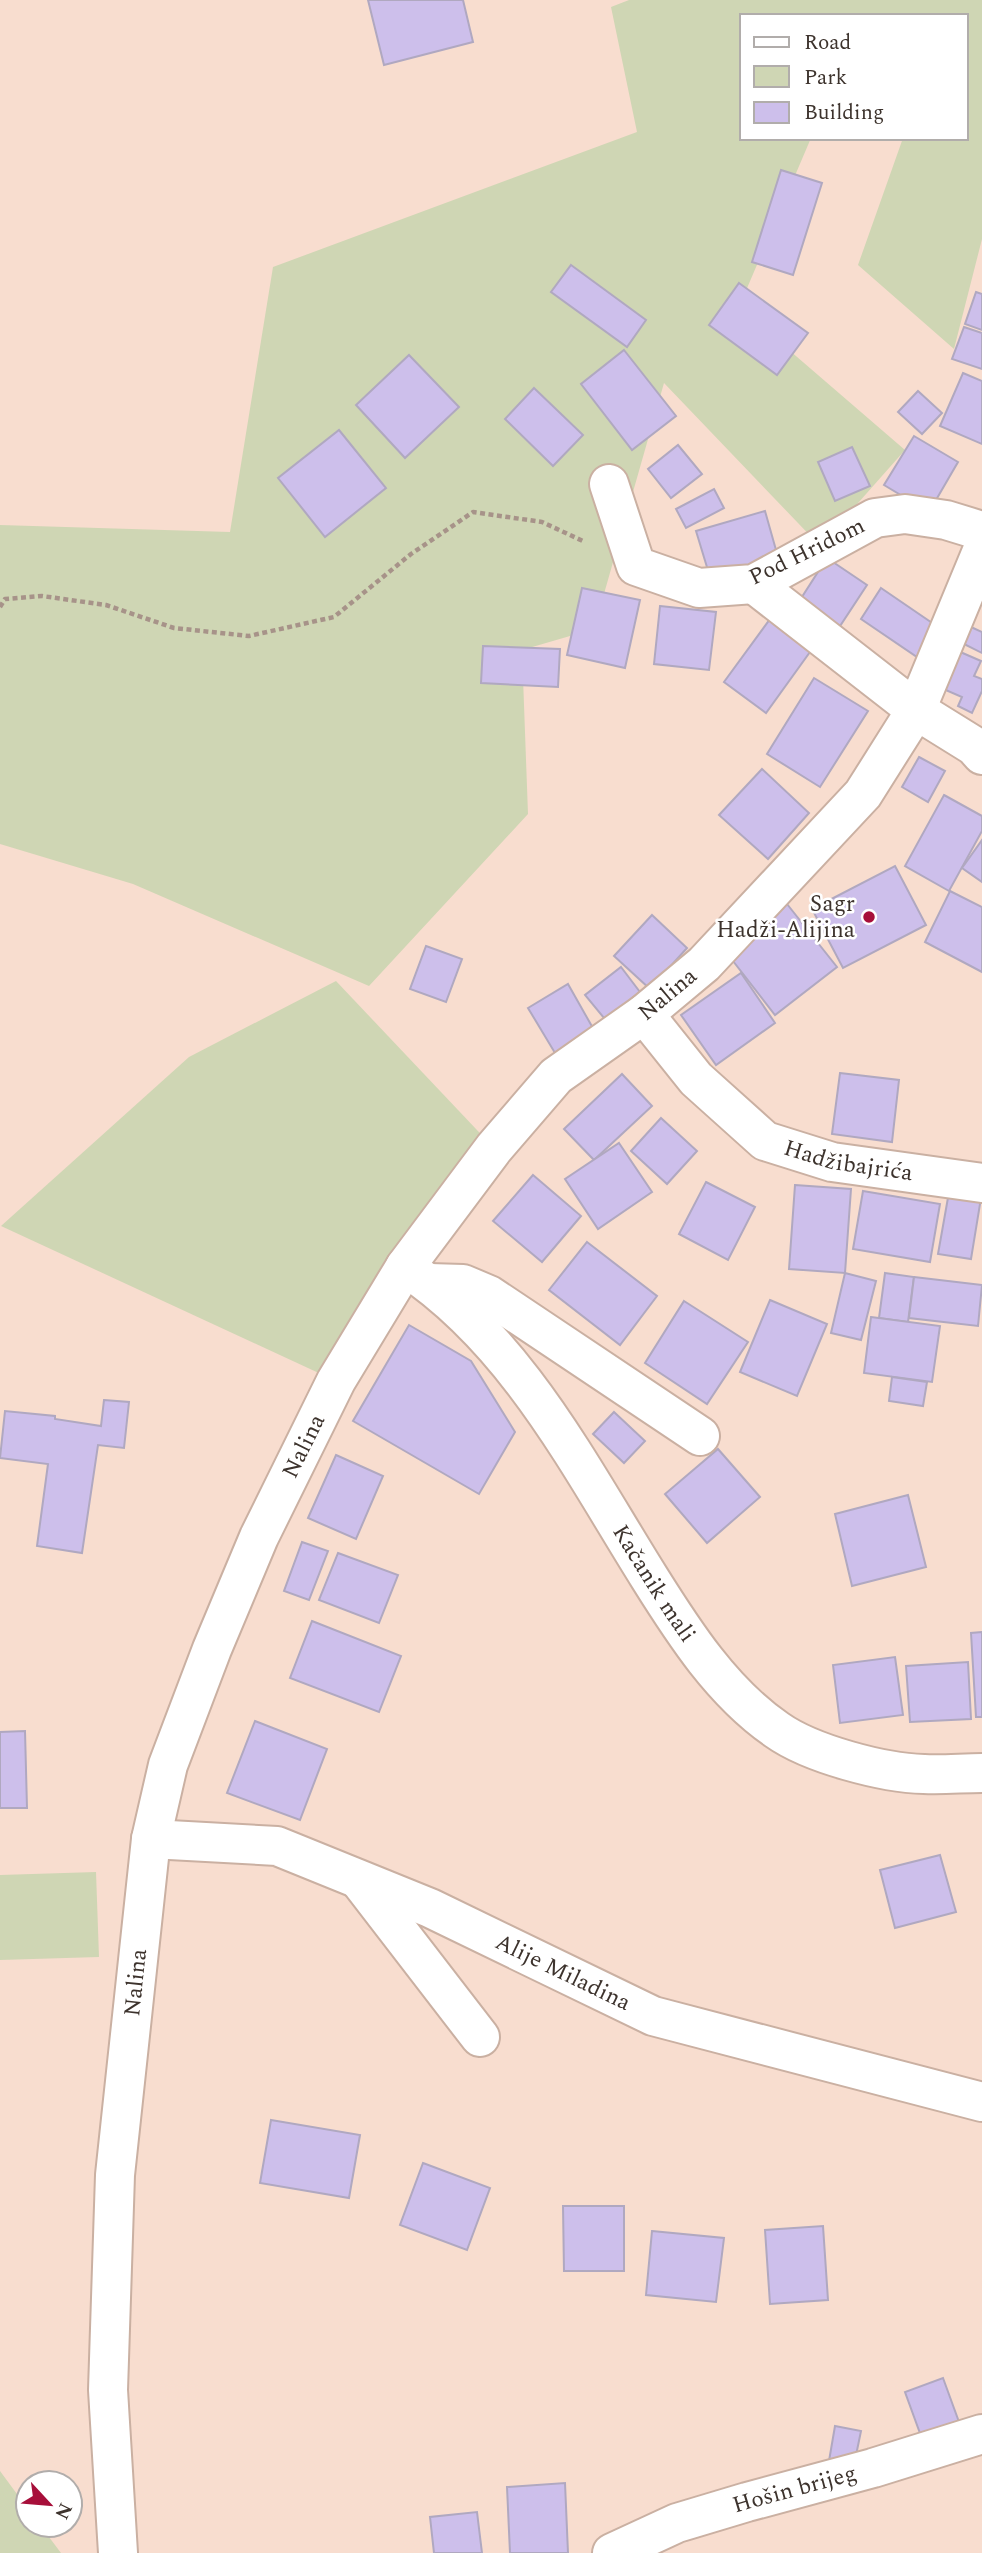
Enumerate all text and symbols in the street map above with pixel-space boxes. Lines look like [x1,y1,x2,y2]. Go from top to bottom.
legend [740,14,968,140]
text: Road [804,27,851,59]
text: Park [804,62,848,94]
text: Building [804,97,884,129]
street label: Pod Hridom [743,509,871,595]
place label: Sagr Hadži-Alijina [716,887,855,948]
marker: Sagr Hadži-Alijina [861,909,877,925]
street label: Nalina [630,959,705,1029]
street label: Hadžibajrića [779,1130,915,1191]
street label: Nalina [273,1408,334,1484]
street label: Kačanik mali [603,1518,704,1650]
street label: Alije Miladina [489,1925,637,2020]
street label: Nalina [115,1947,157,2018]
street label: Hošin brijeg [728,2456,861,2523]
north arrow [14,2469,84,2539]
text: N [46,2497,79,2524]

